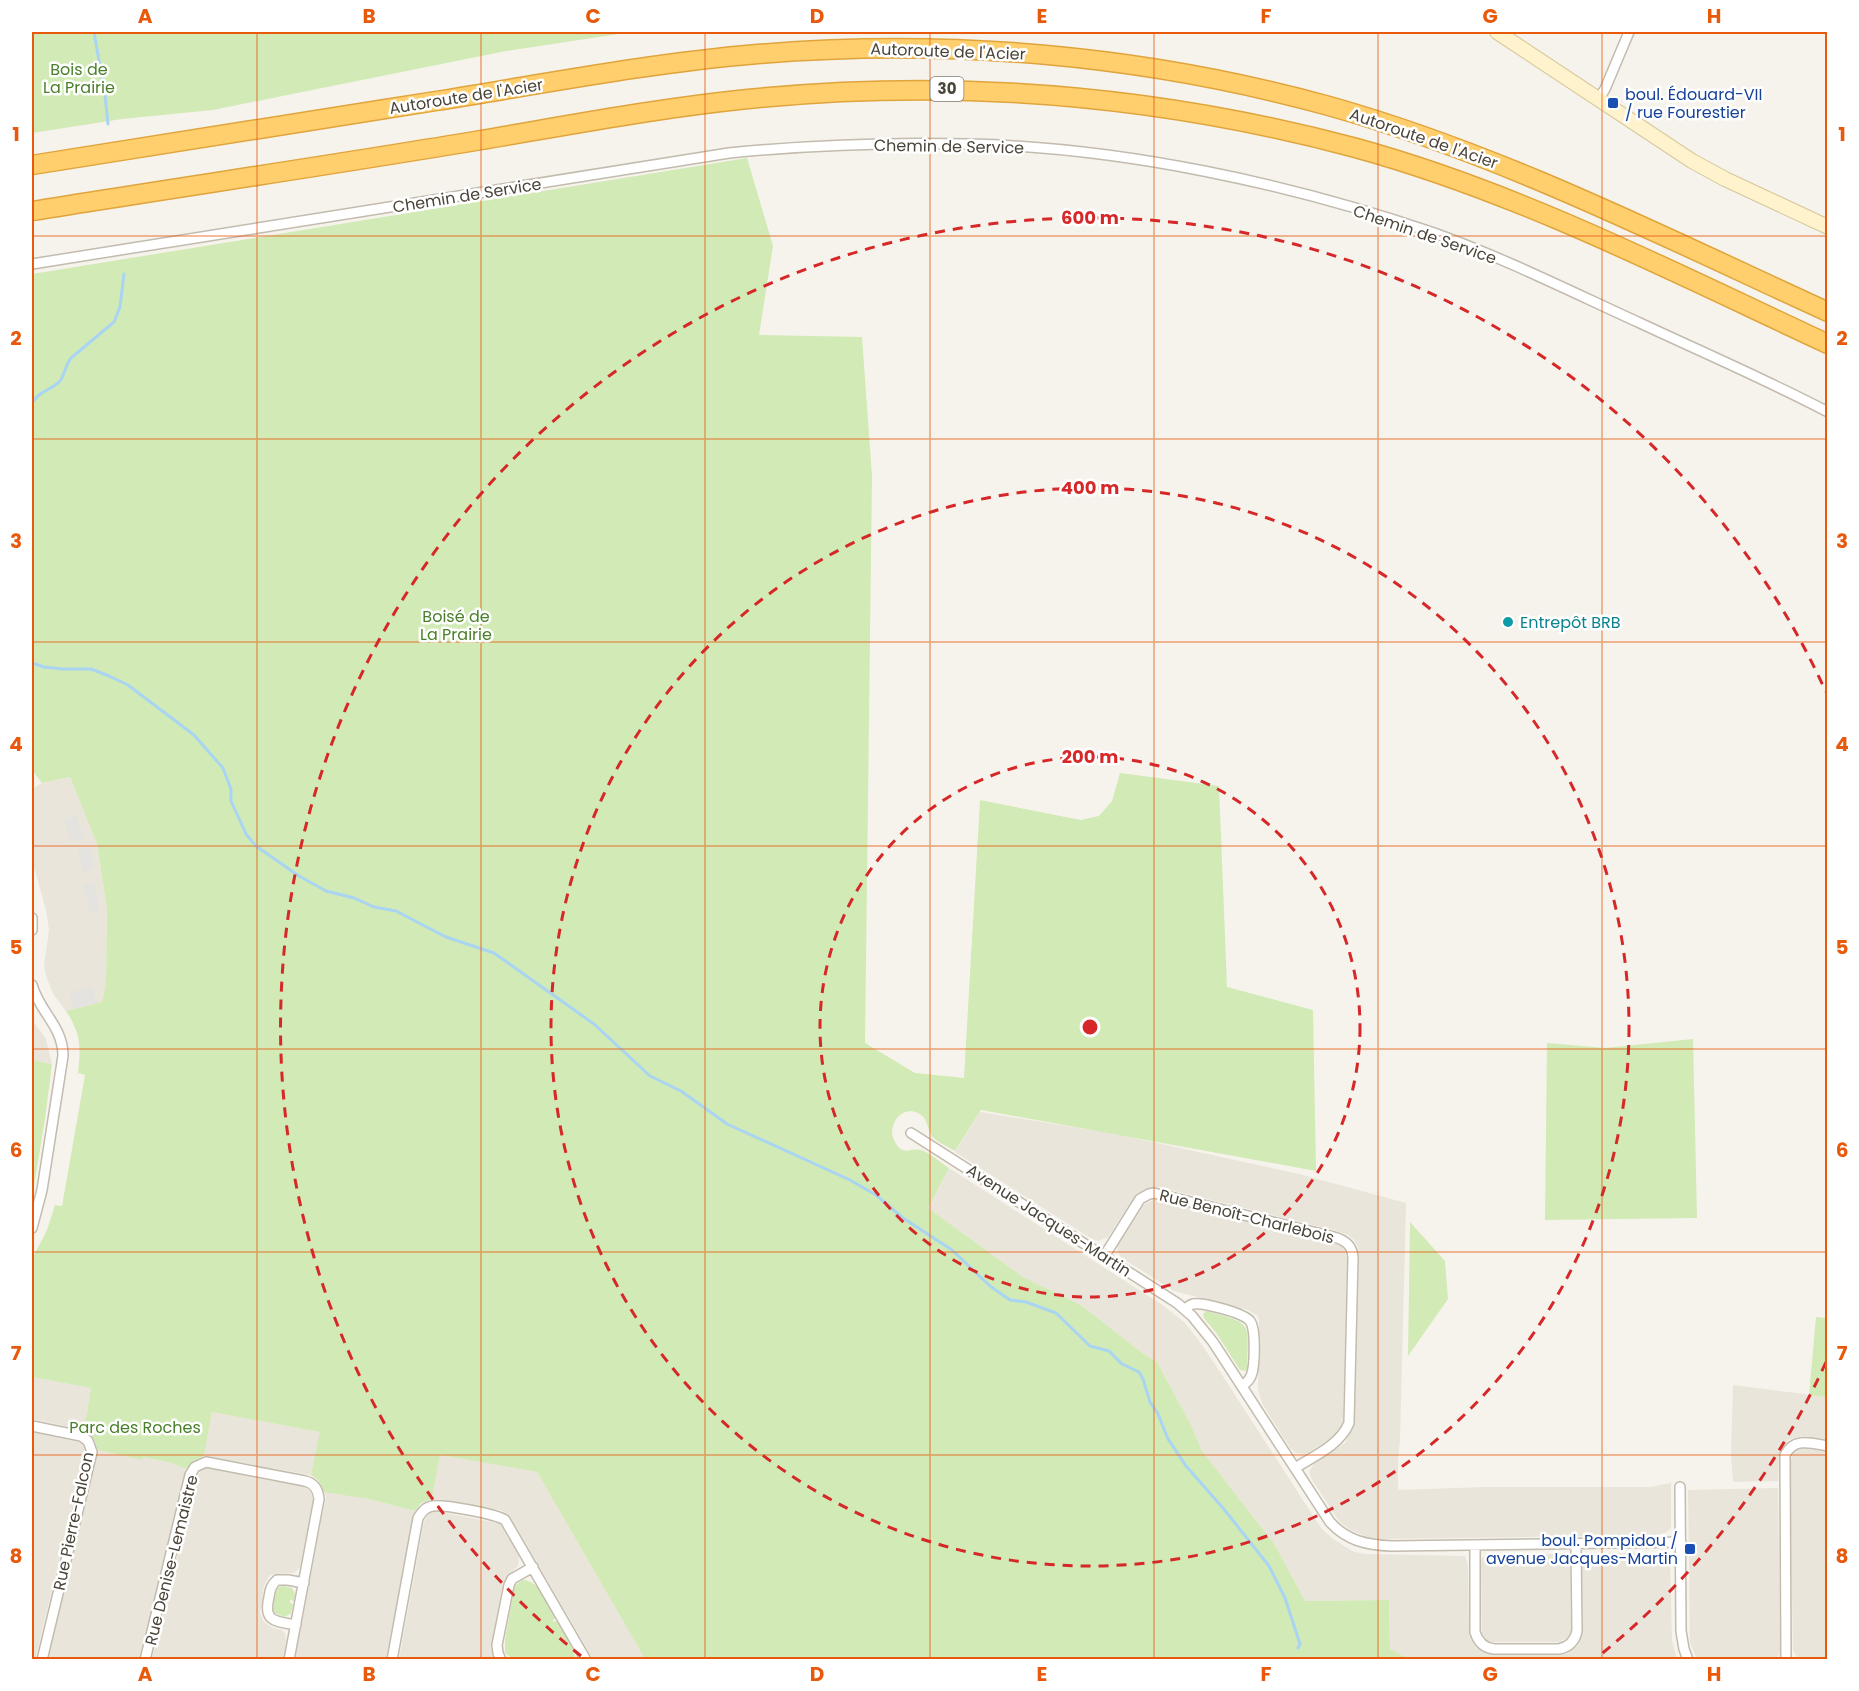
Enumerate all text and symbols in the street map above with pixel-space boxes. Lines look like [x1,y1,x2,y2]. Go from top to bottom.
text: A [138,2,153,30]
text: B [362,2,376,30]
text: C [585,2,601,30]
text: D [810,2,824,30]
text: E [1037,2,1047,30]
text: F [1261,2,1272,30]
text: G [1482,2,1498,30]
text: H [1707,2,1721,30]
street label: Autoroute de l'Acier [870,37,1026,66]
park label: Bois de La Prairie [43,58,115,99]
street label: Autoroute de l'Acier [388,73,545,120]
road number: 30 [930,77,964,101]
place label: boul. Édouard-VII / rue Fourestier [1625,83,1762,124]
marker: boul. Édouard-VII / rue Fourestier [1606,96,1620,110]
street label: Autoroute de l'Acier [1347,102,1501,175]
text: 1 [12,120,20,148]
text: 1 [1838,120,1846,148]
street label: Chemin de Service [874,134,1024,159]
street label: Chemin de Service [391,172,543,219]
street label: Chemin de Service [1350,199,1500,270]
text: 600 m [1061,205,1119,230]
text: 2 [10,324,22,352]
text: 2 [1836,324,1848,352]
text: 400 m [1061,475,1119,500]
text: 3 [10,527,22,555]
text: 3 [1836,527,1848,555]
park label: Boisé de La Prairie [420,605,492,646]
place label: Entrepôt BRB [1520,611,1621,634]
marker: Entrepôt BRB [1501,615,1515,629]
text: 4 [9,730,23,758]
text: 4 [1835,730,1849,758]
text: 200 m [1062,744,1118,769]
text: 5 [10,933,23,961]
text: 5 [1836,933,1849,961]
centre of rings [1080,1017,1100,1037]
text: 6 [10,1136,22,1164]
text: 6 [1836,1136,1848,1164]
street label: Avenue Jacques-Martin [962,1158,1136,1282]
street label: Rue Benoît-Charlebois [1157,1184,1337,1249]
text: 7 [11,1339,22,1367]
text: 7 [1837,1339,1848,1367]
park label: Parc des Roches [69,1416,201,1439]
street label: Rue Pierre-Falcon [48,1450,99,1592]
street label: Rue Denise-Lemaistre [139,1472,204,1648]
place label: boul. Pompidou / avenue Jacques-Martin [1486,1529,1678,1570]
text: 8 [10,1542,22,1570]
marker: boul. Pompidou / avenue Jacques-Martin [1683,1542,1697,1556]
text: 8 [1836,1542,1848,1570]
text: A [138,1660,153,1688]
text: B [362,1660,376,1688]
text: C [585,1660,601,1688]
text: D [810,1660,824,1688]
text: E [1037,1660,1047,1688]
text: F [1261,1660,1272,1688]
text: G [1482,1660,1498,1688]
text: H [1707,1660,1721,1688]

